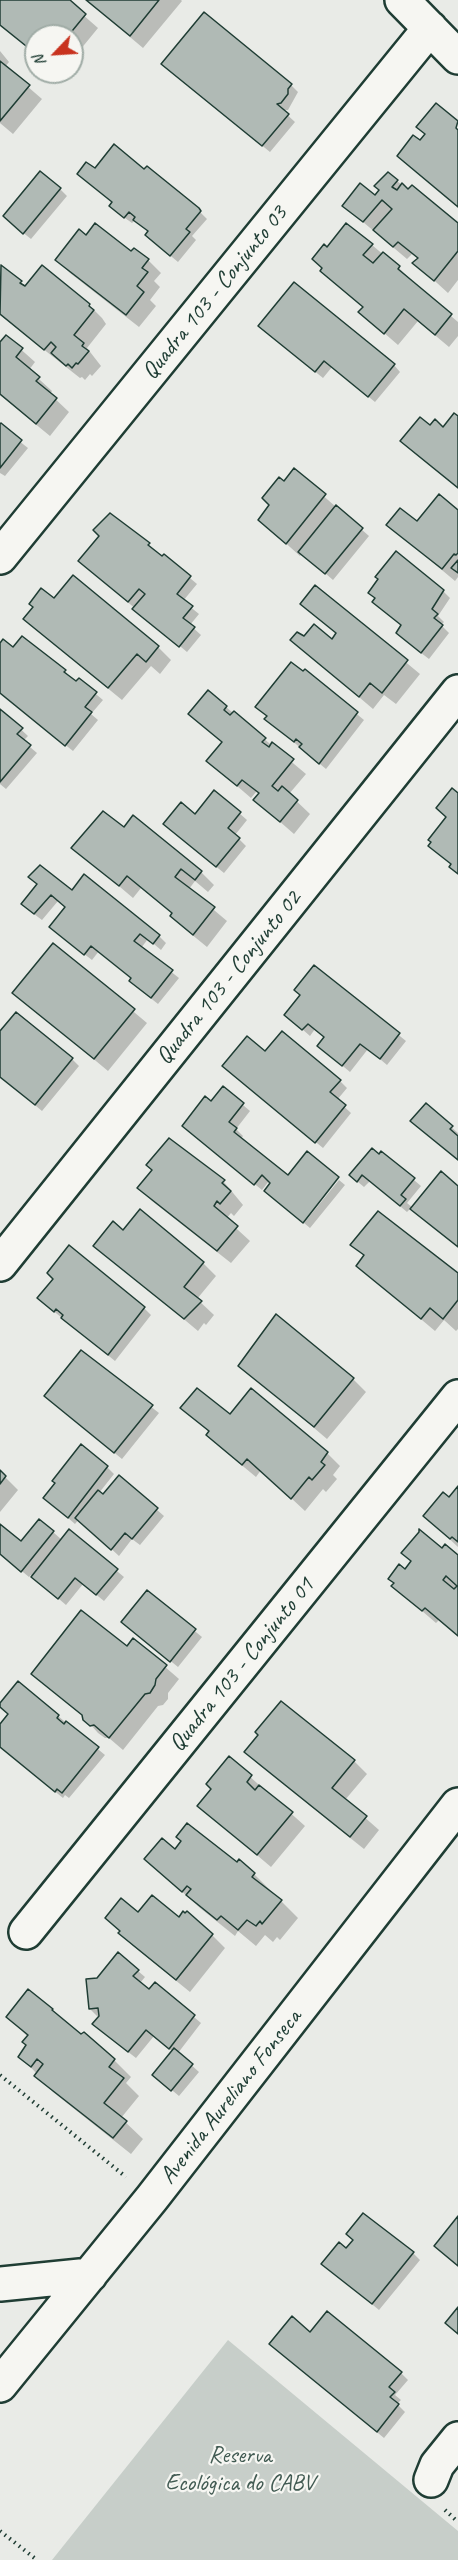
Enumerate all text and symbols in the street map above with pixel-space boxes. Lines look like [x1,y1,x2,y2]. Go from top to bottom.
north arrow [24,24,84,84]
text: N [28,52,51,69]
street label: Quadra 103 - Conjunto 03 [136,200,294,386]
street label: Quadra 103 - Conjunto 02 [150,885,308,1071]
street label: Quadra 103 - Conjunto 01 [163,1572,321,1758]
street label: Avenida Aureliano Fonseca [154,2004,308,2190]
park label: Reserva Ecológica do CABV [165,2442,315,2498]

